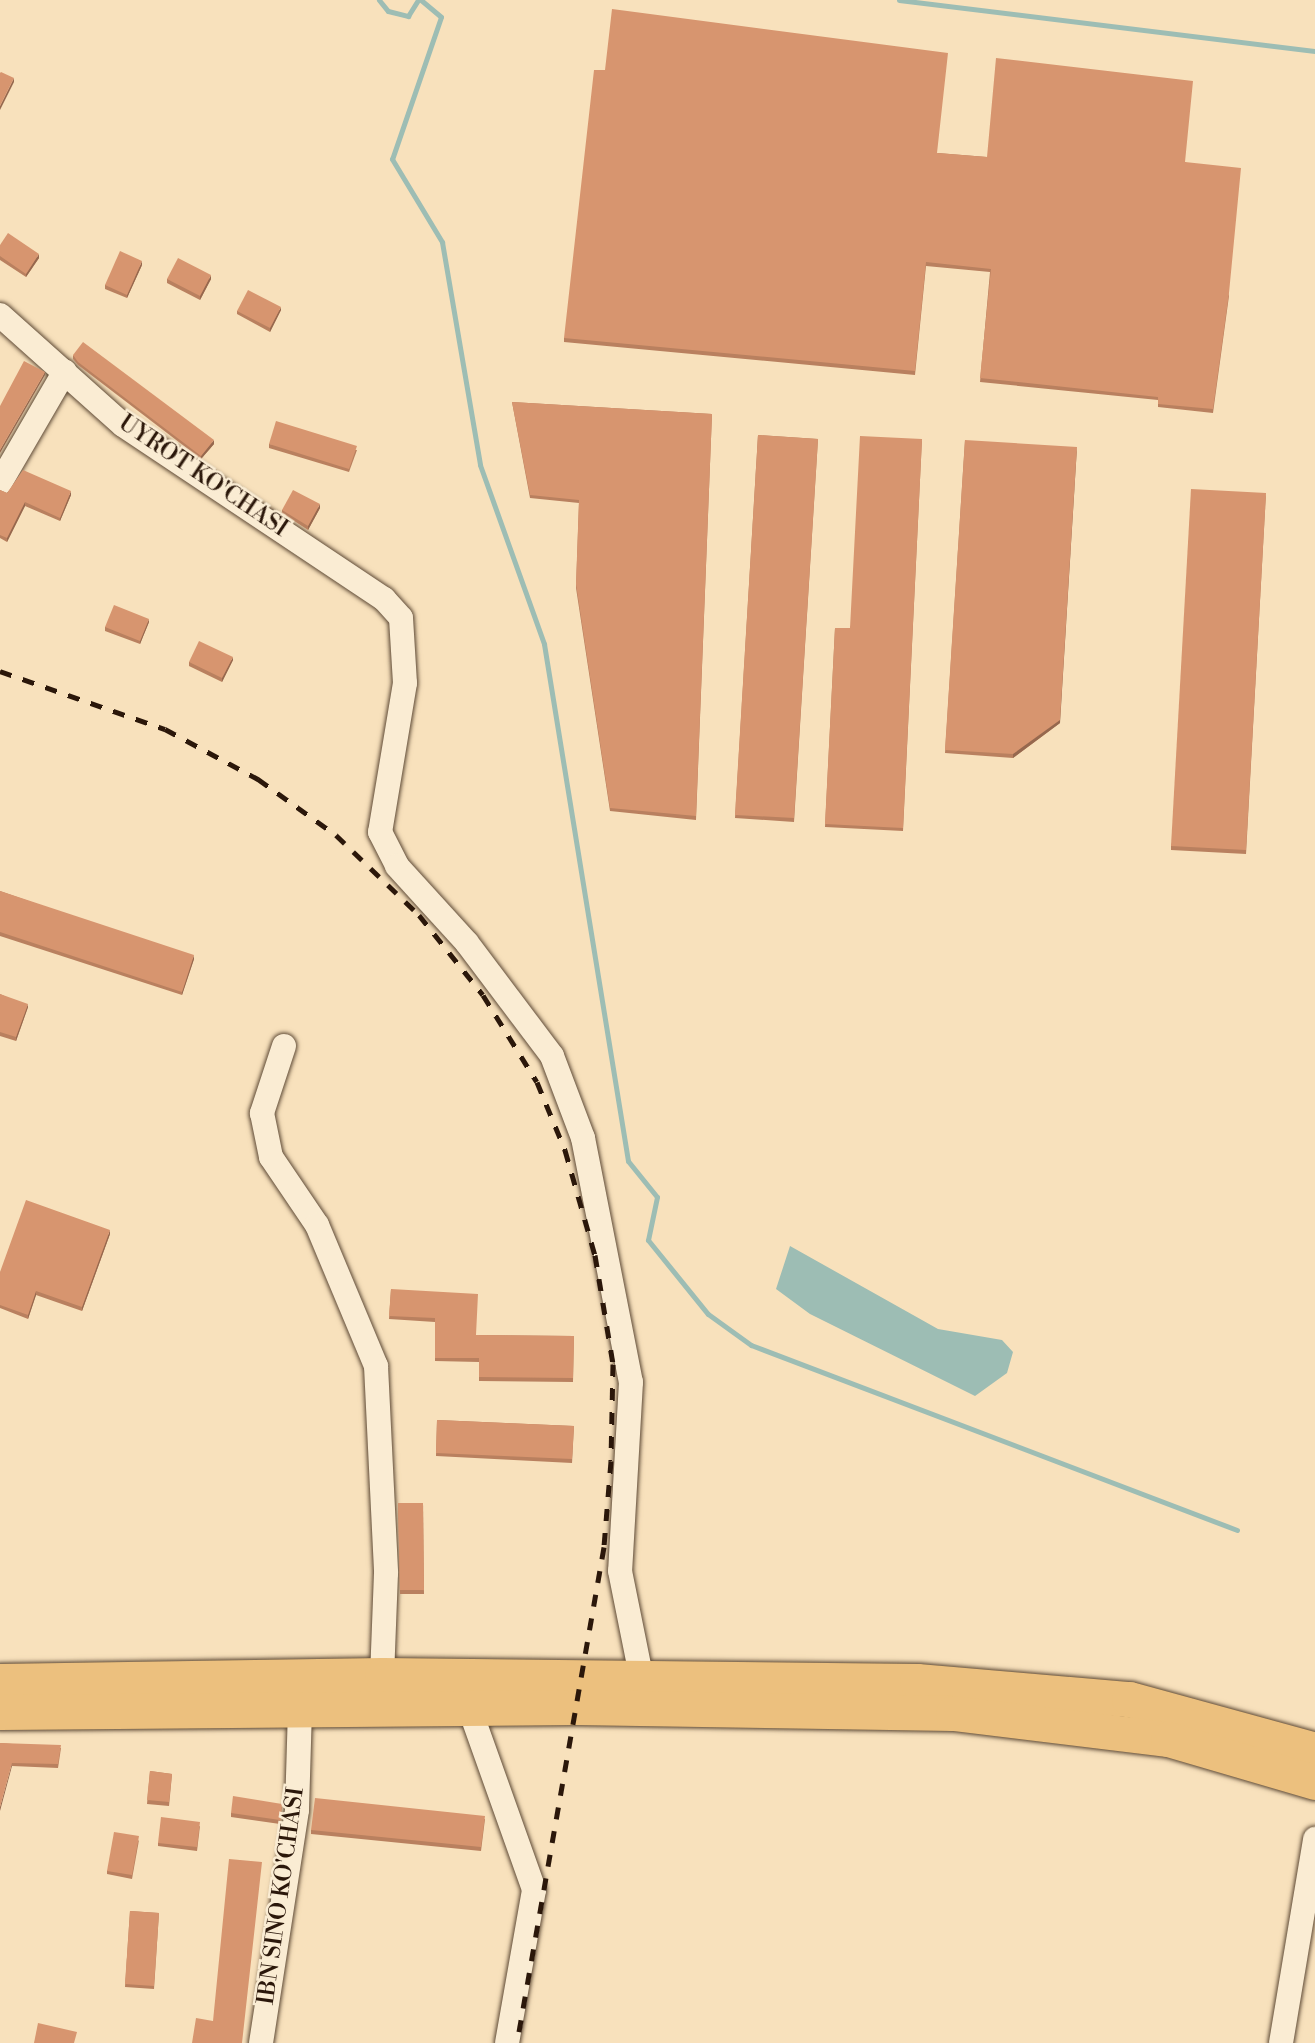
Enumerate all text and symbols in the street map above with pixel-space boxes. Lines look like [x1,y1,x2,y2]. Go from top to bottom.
street label: UYROT KO'CHASI [113,409,293,543]
street label: IBN SINO KO'CHASI [252,1785,310,2007]

